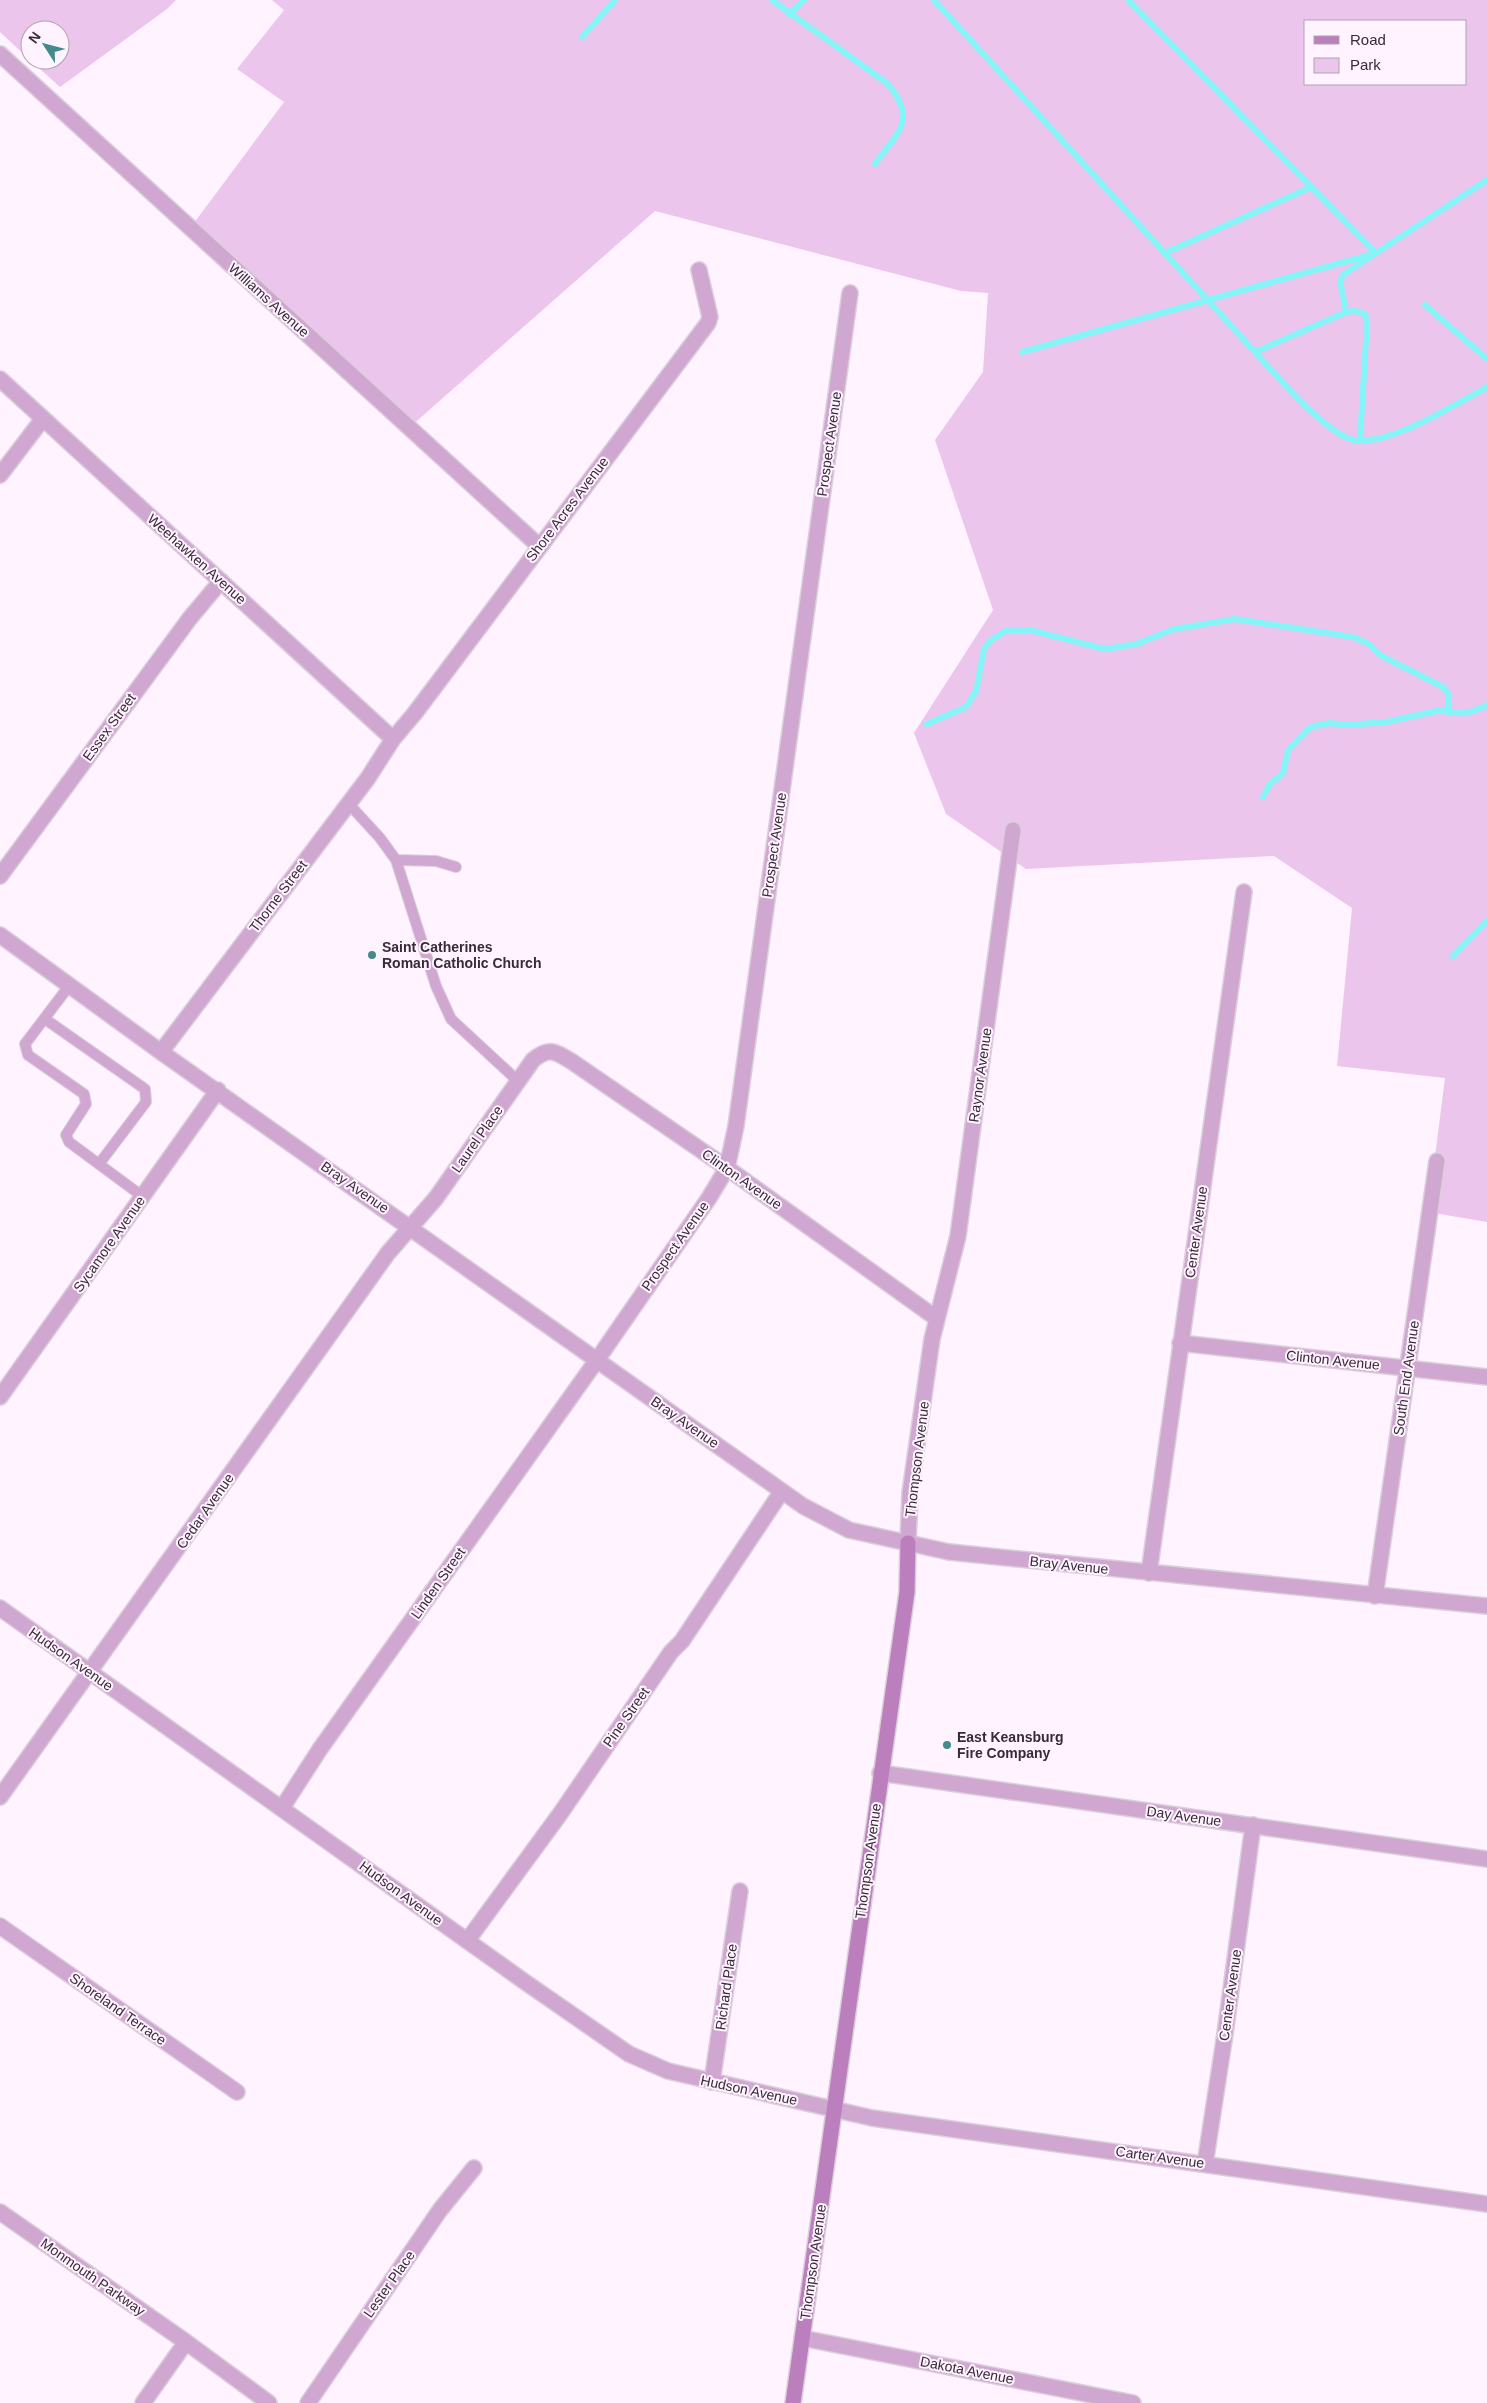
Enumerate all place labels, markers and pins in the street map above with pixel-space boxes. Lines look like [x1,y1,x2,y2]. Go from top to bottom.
place label: Saint Catherines Roman Catholic Church [382,939,541,971]
marker: Saint Catherines Roman Catholic Church [366,949,378,961]
place label: East Keansburg Fire Company [957,1729,1064,1761]
marker: East Keansburg Fire Company [941,1739,953,1751]

